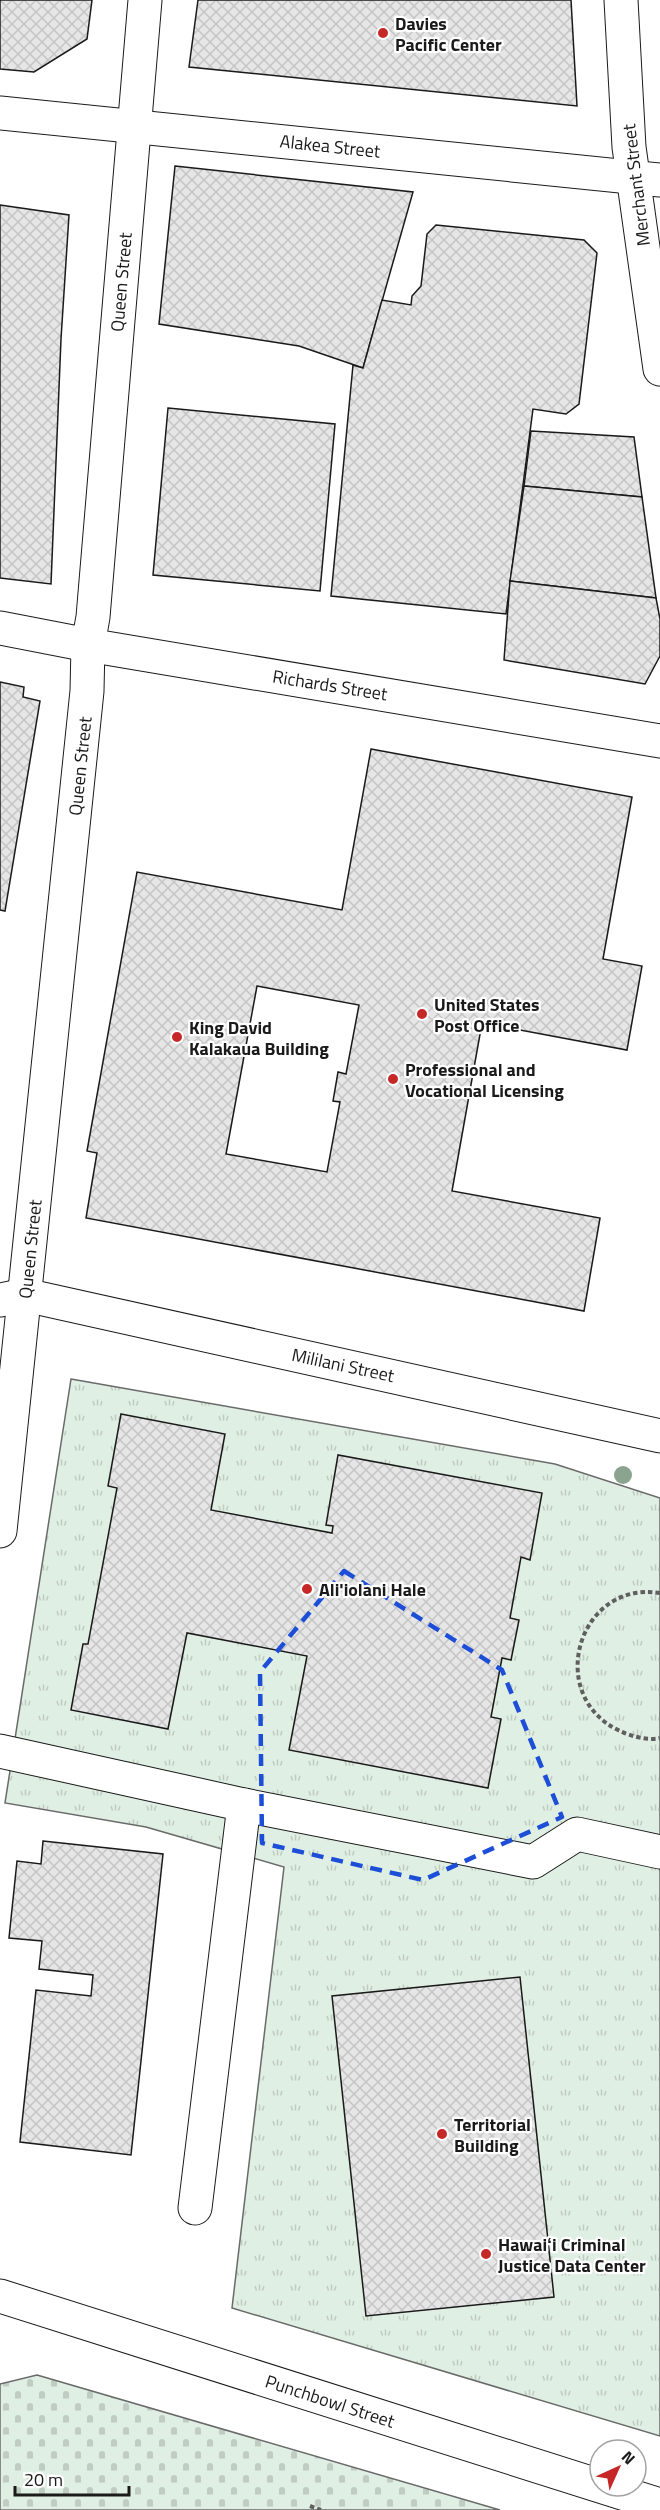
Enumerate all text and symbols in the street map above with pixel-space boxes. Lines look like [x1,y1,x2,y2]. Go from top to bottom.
place label: Davies Pacific Center [395,10,502,58]
marker: Davies Pacific Center [376,26,390,40]
street label: Merchant Street [615,122,657,248]
street label: Alakea Street [278,127,382,165]
street label: Queen Street [103,231,139,333]
street label: Richards Street [271,663,390,707]
street label: Queen Street [61,714,99,817]
place label: United States Post Office [434,991,540,1039]
marker: United States Post Office [415,1007,429,1021]
place label: King David Kalakaua Building [189,1014,329,1062]
marker: King David Kalakaua Building [170,1030,184,1044]
place label: Professional and Vocational Licensing [405,1056,564,1104]
marker: Professional and Vocational Licensing [386,1072,400,1086]
street label: Queen Street [11,1197,49,1300]
street label: Mililani Street [289,1341,397,1389]
place label: Ali'iolani Hale [319,1576,426,1603]
marker: Ali'iolani Hale [300,1582,314,1596]
place label: Territorial Building [454,2111,531,2159]
marker: Territorial Building [435,2127,449,2141]
place label: Hawaiʻi Criminal Justice Data Center [498,2231,646,2279]
marker: Hawaiʻi Criminal Justice Data Center [479,2247,493,2261]
street label: Punchbowl Street [262,2367,399,2435]
north arrow [588,2438,648,2498]
text: N [616,2445,641,2470]
scale bar [15,2459,129,2497]
text: 20 m [24,2466,63,2493]

